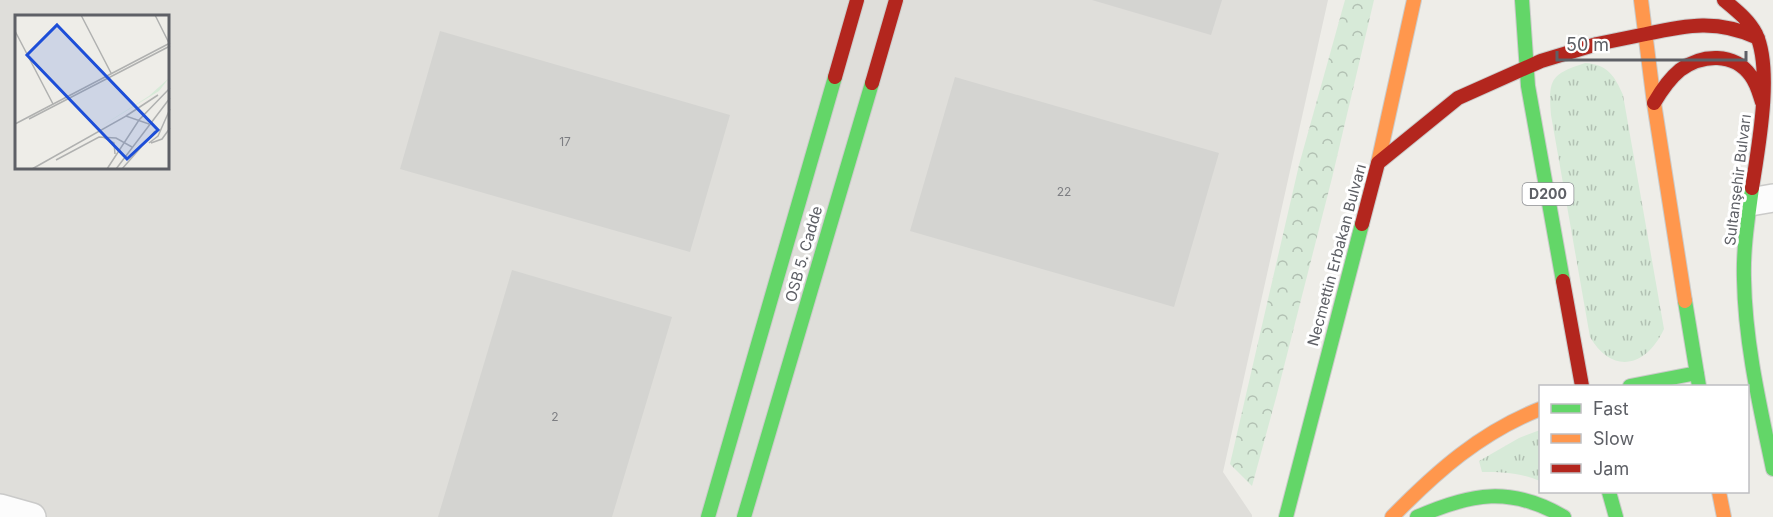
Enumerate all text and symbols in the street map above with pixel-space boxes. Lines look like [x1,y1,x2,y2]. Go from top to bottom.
inset map [15,15,170,170]
scale bar [1557,24,1746,62]
text: 50 m [1566,34,1609,55]
street label: Sultanşehir Bulvarı [1720,113,1755,247]
house number: 17 [559,134,571,149]
street label: Necmettin Erbakan Bulvarı [1303,162,1370,348]
road number: D200 [1522,183,1574,205]
house number: 22 [1057,184,1071,199]
street label: OSB 5. Cadde [781,204,826,304]
legend [1539,385,1749,493]
text: Fast [1593,398,1629,419]
house number: 2 [551,409,559,424]
text: Slow [1593,428,1634,449]
text: Jam [1593,458,1629,479]

